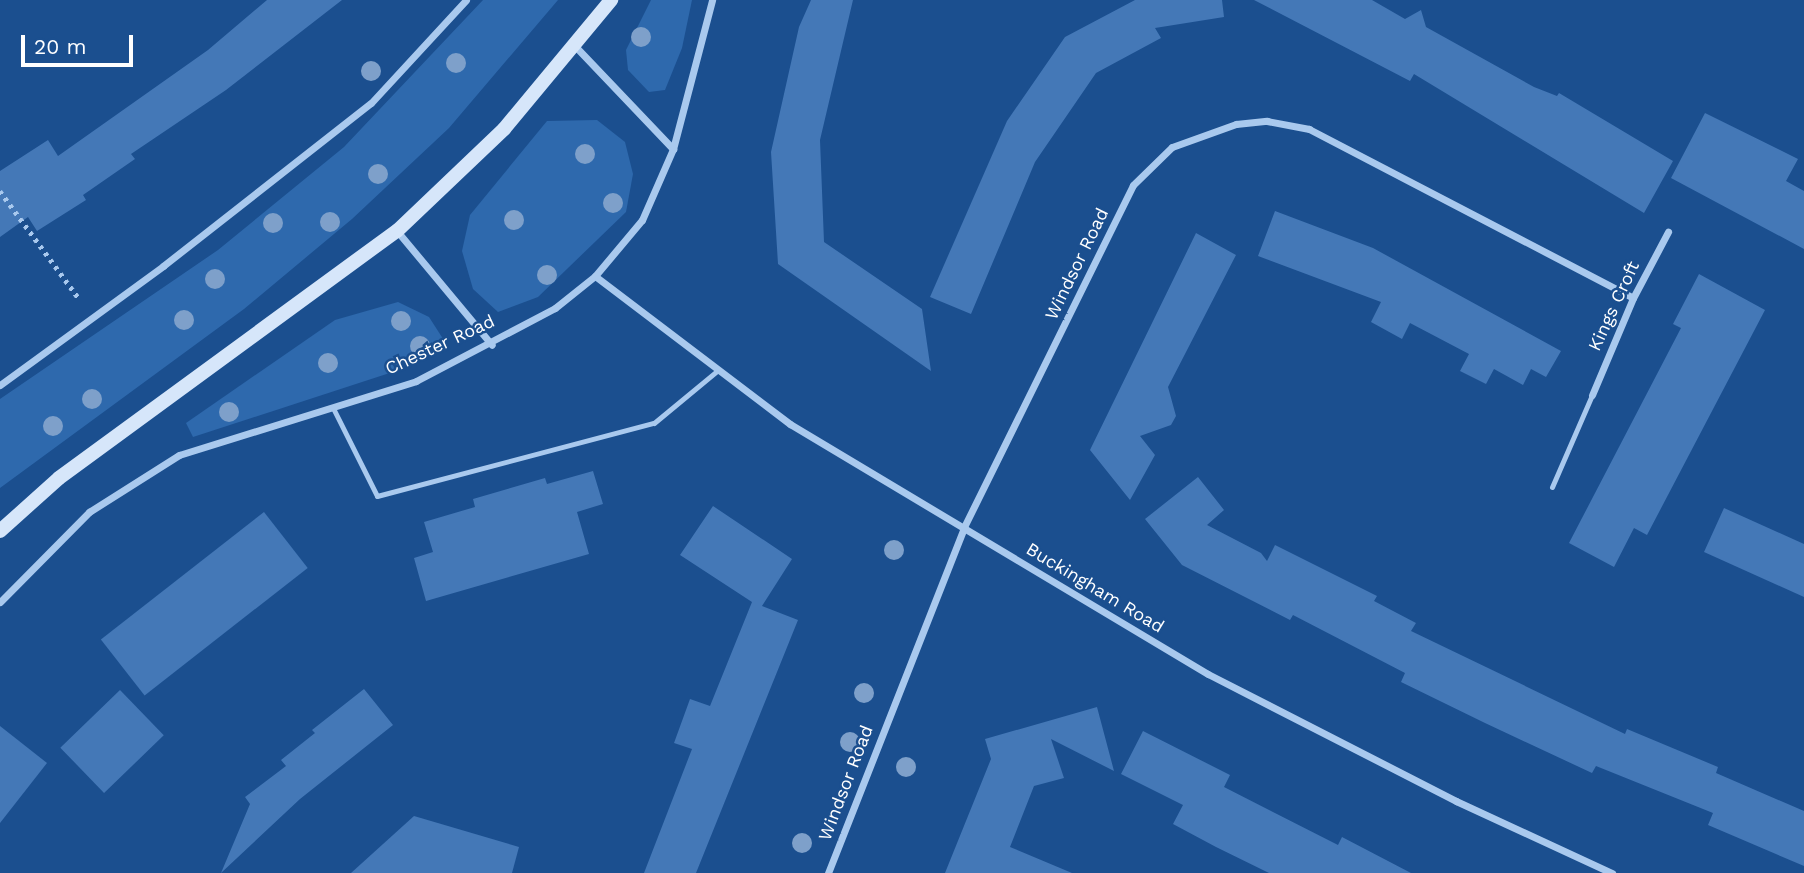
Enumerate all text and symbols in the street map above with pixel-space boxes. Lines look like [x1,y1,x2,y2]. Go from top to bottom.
scale bar [24,21,136,65]
text: 20 m [34,34,86,59]
street label: Windsor Road [1041,204,1113,324]
street label: Kings Croft [1584,258,1644,354]
street label: Chester Road [382,310,498,380]
street label: Buckingham Road [1022,538,1168,638]
street label: Windsor Road [814,722,878,844]

